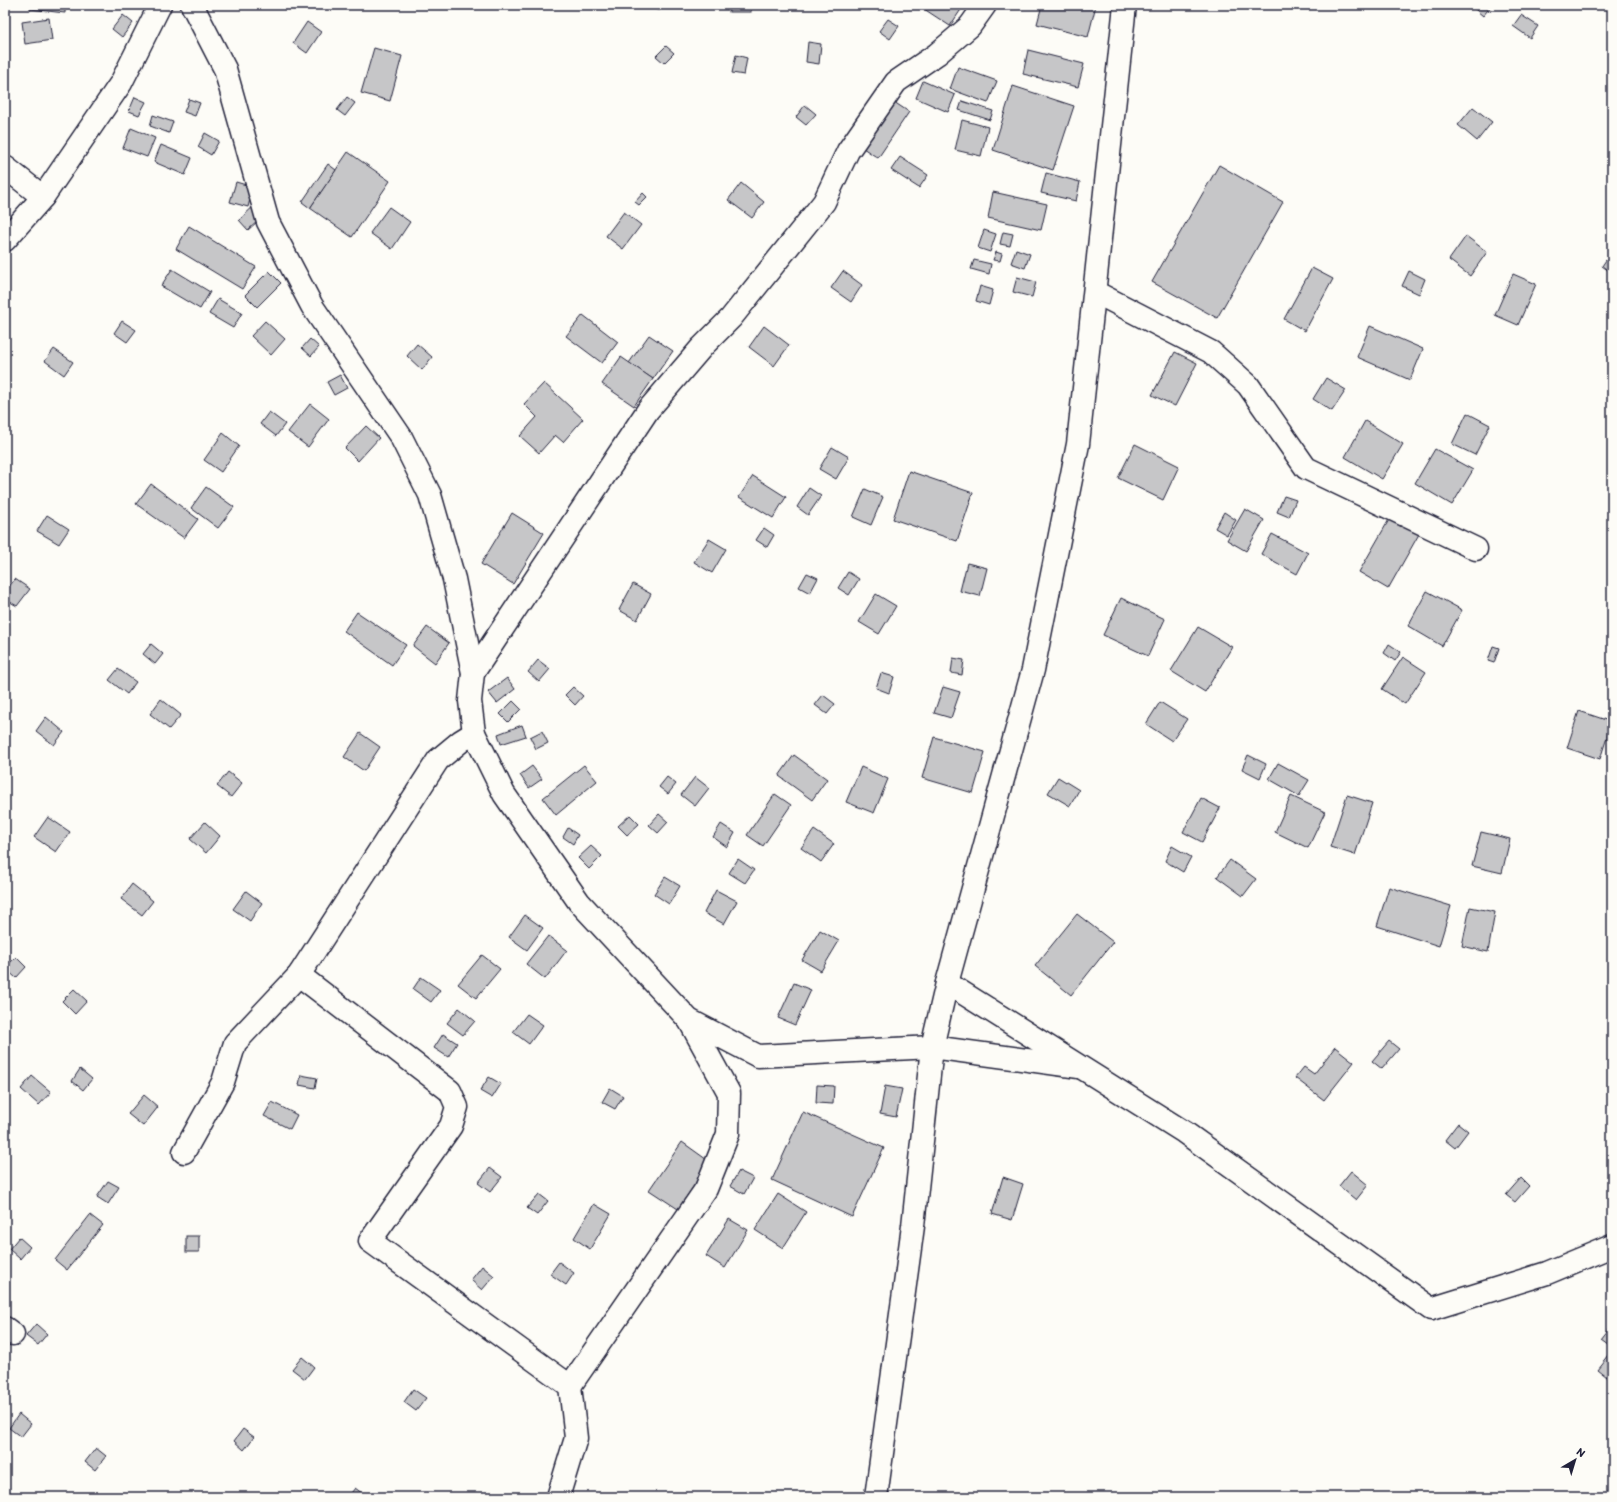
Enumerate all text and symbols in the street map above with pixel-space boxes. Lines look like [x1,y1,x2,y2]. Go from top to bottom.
north arrow [1555,1440,1595,1480]
text: N [1574,1445,1588,1460]

